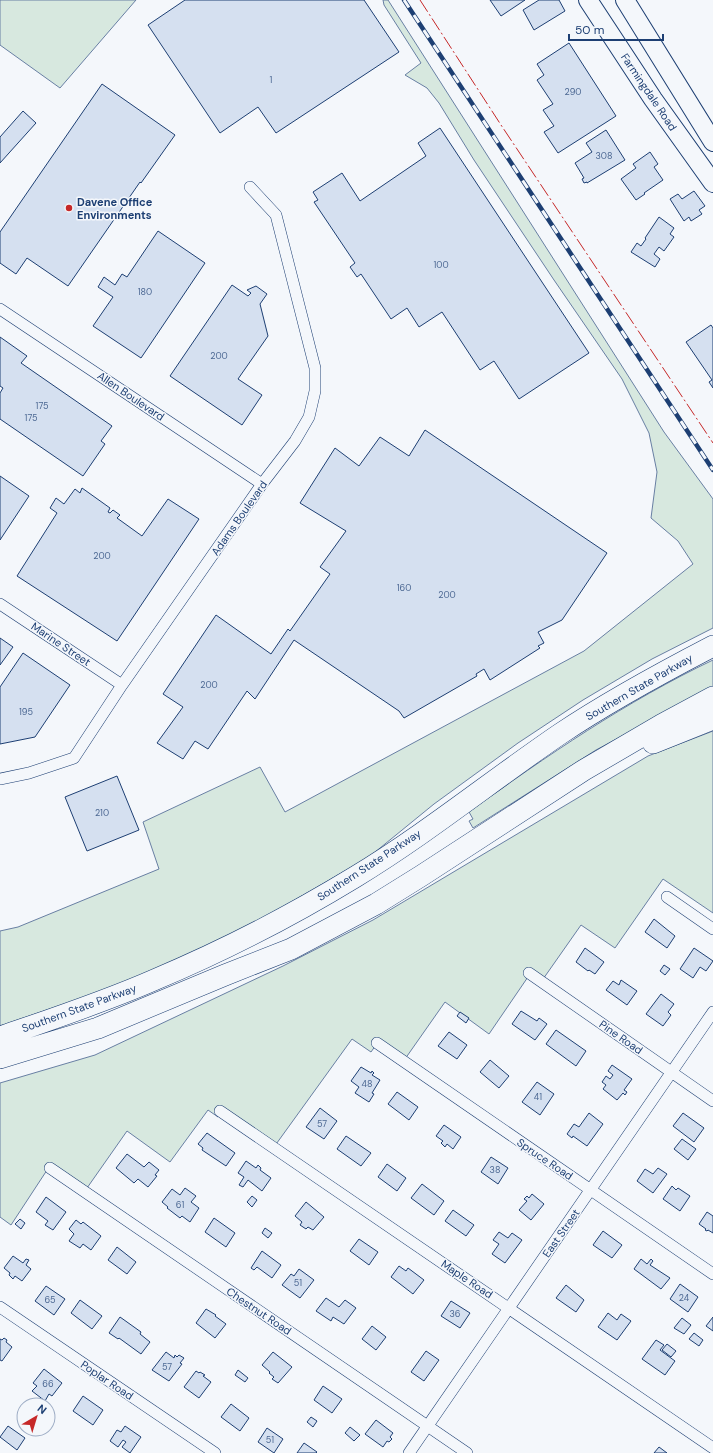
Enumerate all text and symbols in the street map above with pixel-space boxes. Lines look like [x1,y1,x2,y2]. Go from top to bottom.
scale bar [569,16,663,42]
text: 50 m [575,22,604,38]
street label: Farmingdale Road [618,51,680,133]
house number: 1 [270,74,273,86]
house number: 290 [565,86,581,98]
house number: 308 [596,150,612,162]
place label: Davene Office Environments [77,195,153,222]
marker: Davene Office Environments [64,203,74,213]
house number: 100 [433,259,449,271]
house number: 180 [138,286,152,298]
house number: 200 [210,350,228,362]
street label: Allen Boulevard [95,368,167,424]
house number: 175 [36,400,48,412]
house number: 175 [25,412,37,424]
street label: Adams Boulevard [208,478,270,558]
house number: 200 [93,550,111,562]
house number: 160 [397,582,411,594]
house number: 200 [438,589,456,601]
street label: Marine Street [29,619,93,669]
street label: Southern State Parkway [583,651,695,723]
house number: 200 [200,679,218,691]
house number: 195 [19,706,33,718]
house number: 210 [95,807,109,819]
street label: Southern State Parkway [314,826,424,904]
street label: Southern State Parkway [20,981,138,1035]
street label: Pine Road [596,1017,646,1057]
house number: 48 [362,1078,372,1090]
house number: 41 [534,1091,542,1103]
house number: 57 [317,1118,327,1130]
street label: Spruce Road [514,1135,576,1183]
house number: 38 [490,1164,500,1176]
house number: 61 [176,1199,184,1211]
street label: East Street [539,1206,583,1260]
street label: Maple Road [438,1257,496,1301]
house number: 51 [294,1277,302,1289]
street label: Chestnut Road [224,1284,294,1338]
house number: 24 [679,1292,690,1304]
house number: 65 [45,1294,55,1306]
house number: 36 [450,1308,461,1320]
street label: Poplar Road [78,1357,136,1403]
house number: 57 [162,1361,172,1373]
house number: 66 [42,1378,54,1390]
north arrow [16,1397,56,1437]
text: N [35,1401,50,1417]
house number: 51 [266,1434,274,1446]

